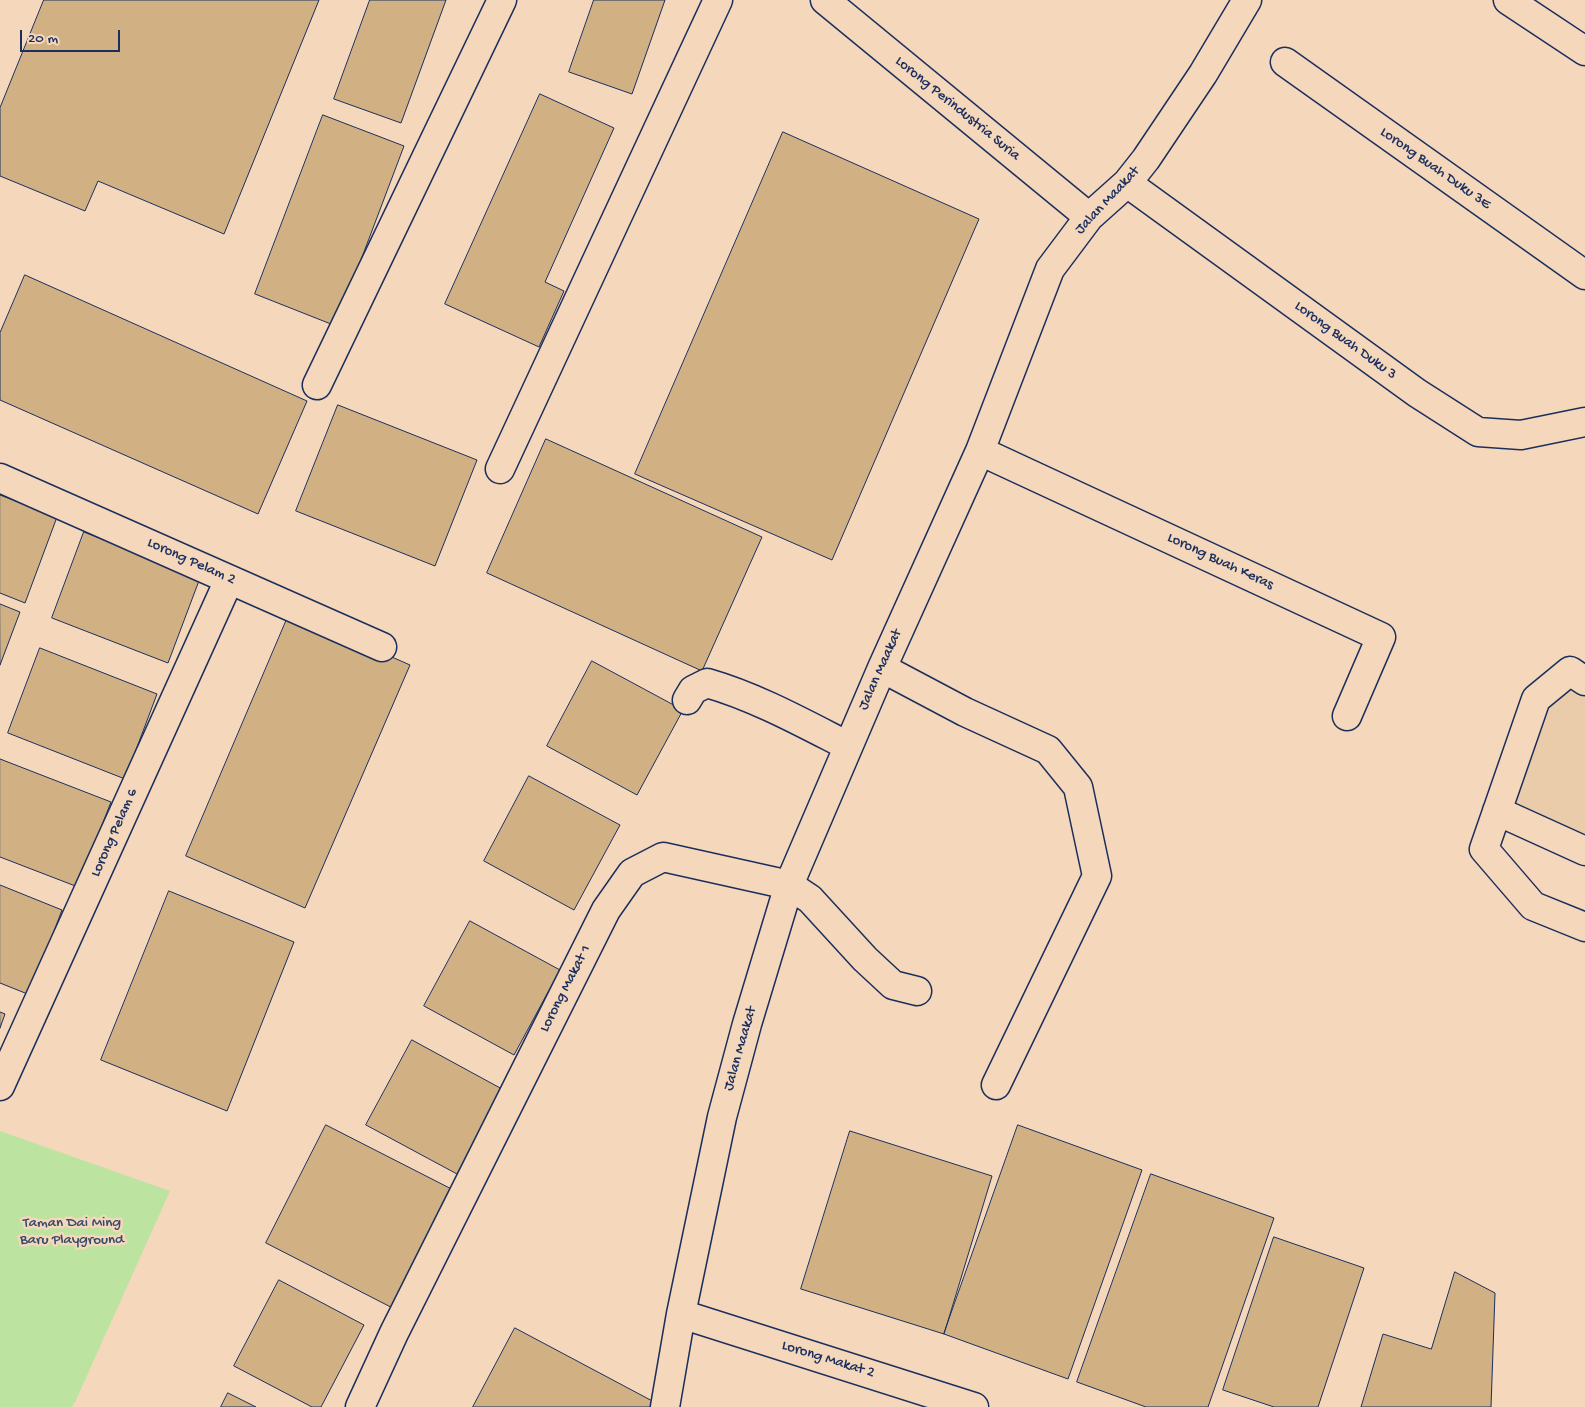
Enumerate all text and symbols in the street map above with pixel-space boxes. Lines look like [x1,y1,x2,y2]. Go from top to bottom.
scale bar [22,20,122,52]
text: 20 m [28,30,58,48]
street label: Lorong Perindustria Suria [891,53,1023,165]
street label: Lorong Buah Duku 3E [1376,124,1494,214]
street label: Jalan Maakat [1072,163,1144,239]
street label: Lorong Buah Duku 3 [1290,298,1400,384]
street label: Lorong Buah Keras [1164,529,1276,595]
street label: Lorong Pelam 2 [144,535,238,589]
street label: Jalan Maakat [855,627,907,713]
street label: Lorong Pelam 6 [87,786,143,880]
street label: Lorong Makat 1 [536,943,596,1035]
street label: Jalan Maakat [720,1005,762,1093]
park label: Taman Dai Ming Baru Playground [20,1215,124,1250]
street label: Lorong Makat 2 [779,1337,877,1383]

